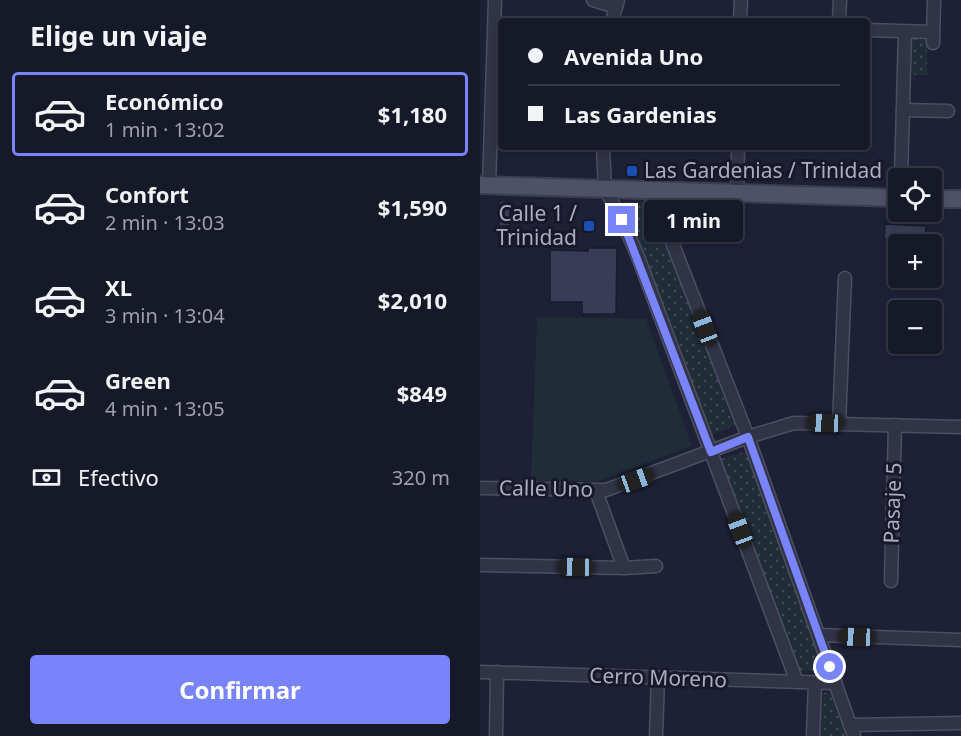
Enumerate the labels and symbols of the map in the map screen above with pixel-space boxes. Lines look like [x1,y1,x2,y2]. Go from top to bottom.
place label: Las Gardenias / Trinidad [644,156,882,184]
marker: Las Gardenias / Trinidad [625,164,639,178]
place label: Calle 1 / Trinidad [496,199,577,251]
callout: 1 min [643,199,742,241]
route end [608,206,635,233]
marker: Calle 1 / Trinidad [582,219,596,233]
car [690,308,720,348]
car [807,413,843,433]
street label: Pasaje 5 [877,462,907,544]
car [616,465,656,495]
street label: Calle Uno [499,473,593,503]
car [725,510,755,550]
car [558,558,594,576]
car [839,627,875,647]
route start [816,653,843,680]
street label: Cerro Moreno [589,661,727,693]

